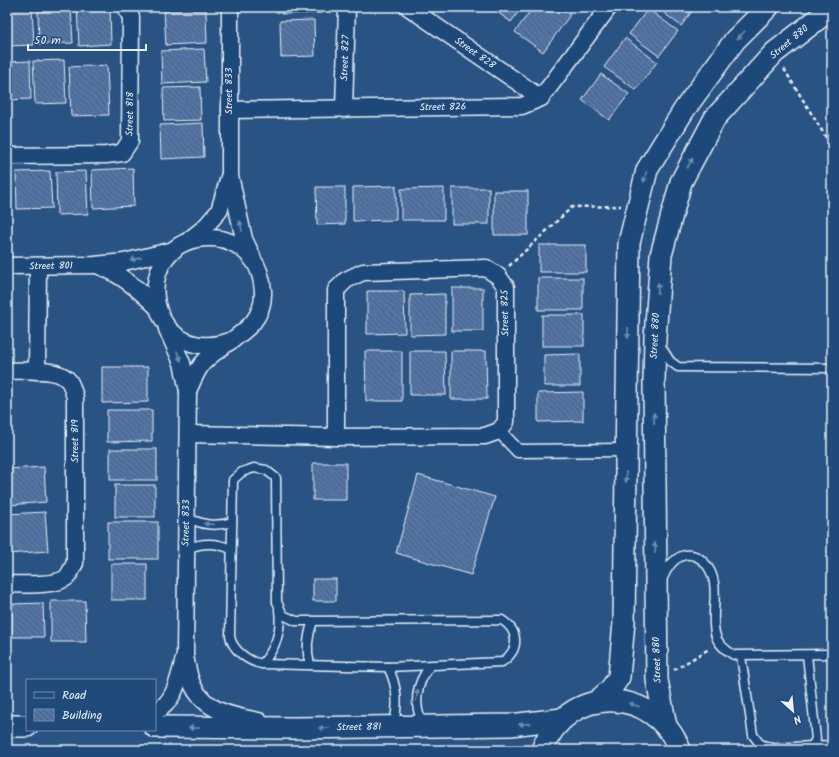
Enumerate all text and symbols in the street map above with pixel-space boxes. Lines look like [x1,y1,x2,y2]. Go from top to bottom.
street label: Street 880 [766,21,812,63]
scale bar [28,26,146,52]
one-way arrow [736,30,746,40]
text: 50 m [34,31,61,50]
street label: Street 828 [451,33,500,74]
street label: Street 827 [336,34,354,81]
street label: Street 833 [221,67,237,114]
street label: Street 818 [122,91,138,136]
street label: Street 826 [419,99,467,115]
one-way arrow [687,158,694,169]
one-way arrow [642,171,648,183]
one-way arrow [238,219,244,231]
one-way arrow [130,256,142,262]
street label: Street 801 [29,258,73,274]
one-way arrow [655,282,662,294]
street label: Street 825 [497,289,513,336]
street label: Street 880 [646,312,664,360]
one-way arrow [625,327,631,340]
one-way arrow [176,350,182,362]
one-way arrow [651,411,657,424]
street label: Street 819 [67,419,83,463]
one-way arrow [623,471,629,484]
street label: Street 833 [178,499,194,547]
one-way arrow [202,521,215,528]
one-way arrow [652,541,658,554]
street label: Street 880 [648,637,666,683]
legend [26,679,156,731]
text: Road [62,686,87,705]
one-way arrow [414,689,421,701]
north arrow [773,691,813,731]
one-way arrow [627,701,639,707]
text: Building [62,706,102,725]
text: N [790,709,804,729]
street label: Street 881 [337,719,381,735]
one-way arrow [518,721,530,728]
one-way arrow [187,725,200,731]
one-way arrow [317,725,330,731]

